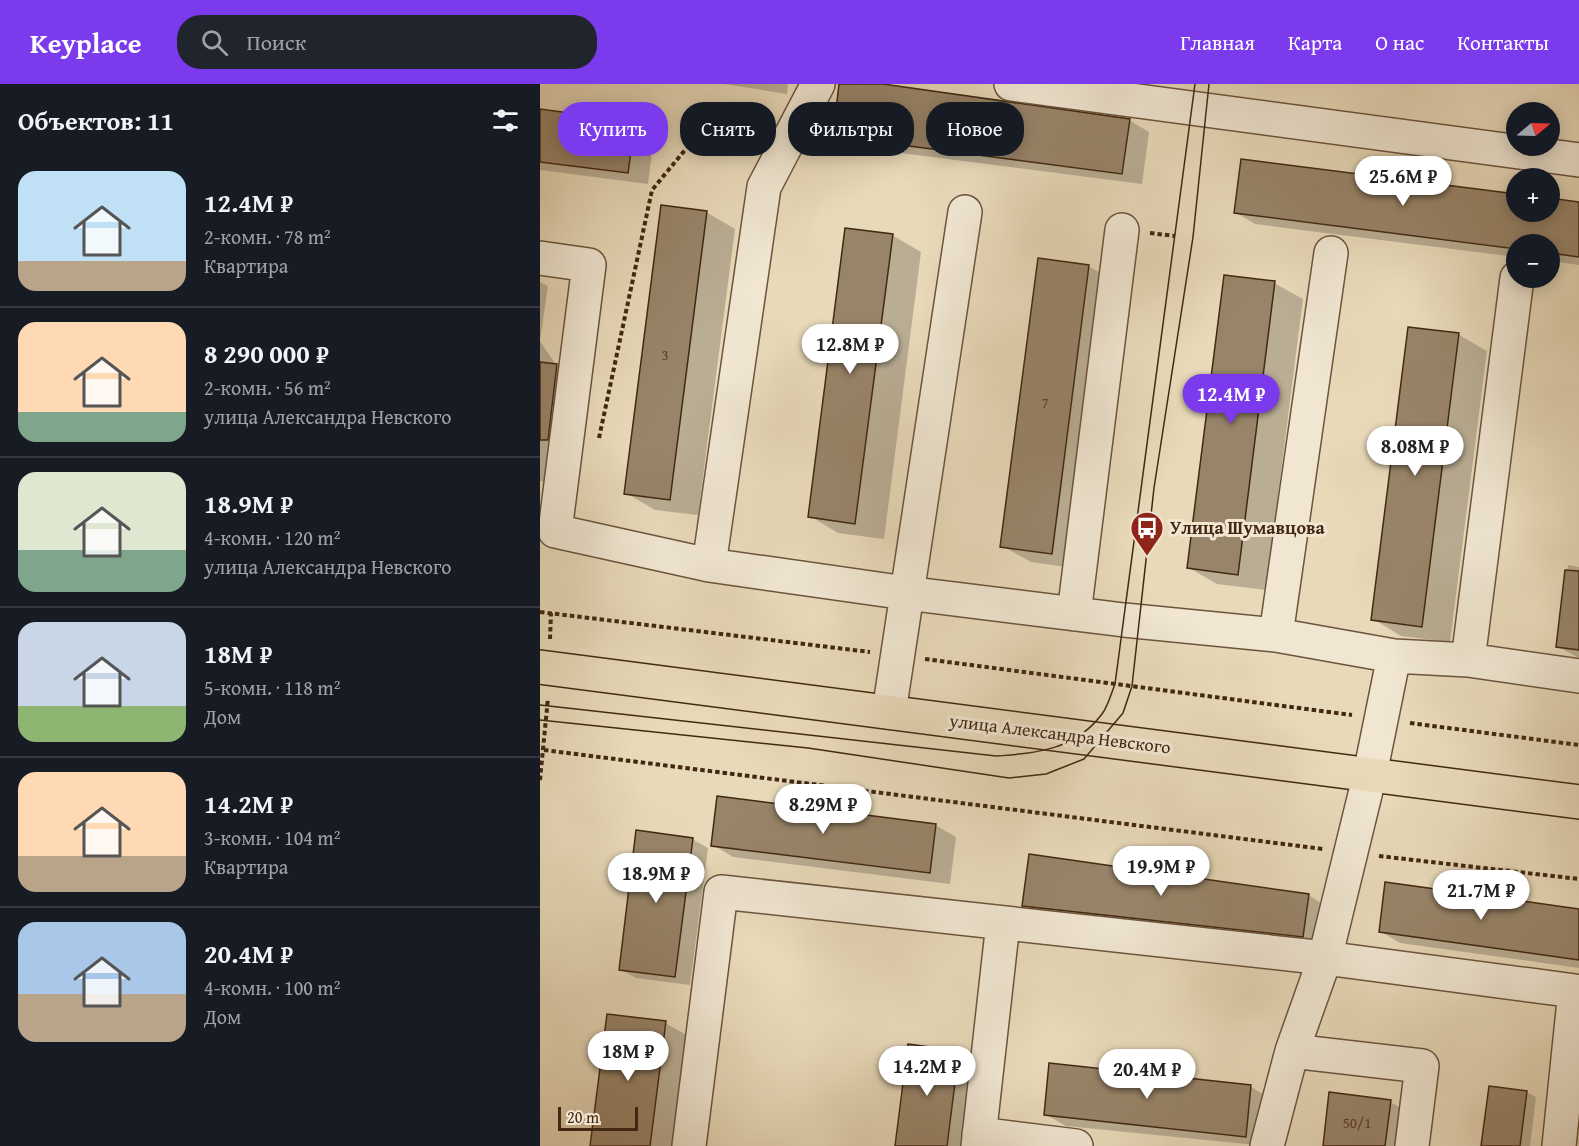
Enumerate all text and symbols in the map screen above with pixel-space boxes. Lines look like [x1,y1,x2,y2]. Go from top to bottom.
search box [177,15,597,69]
text: Keyplace [30,22,141,63]
icon: search [198,26,231,59]
text: Поиск [246,26,306,58]
text: Главная [1180,27,1255,58]
text: Карта [1288,27,1342,58]
text: О нас [1375,27,1424,58]
text: Контакты [1457,27,1549,58]
text: Объектов: 11 [18,101,174,140]
chip: Купить [558,102,668,156]
chip: Снять [680,102,776,156]
chip: Фильтры [788,102,914,156]
chip: Новое [926,102,1024,156]
north arrow [1506,102,1560,156]
map controls [1506,102,1560,288]
icon: filters [489,104,522,137]
pin: 25.6M ₽ [1348,156,1458,207]
text: 25.6M ₽ [1369,161,1437,190]
button: + [1506,168,1560,222]
text: 12.4M ₽ [204,183,293,222]
icon: home [66,195,138,267]
text: 2-комн. · 78 m² [204,222,331,251]
button: − [1506,234,1560,288]
text: Квартира [204,251,288,280]
pin: 12.8M ₽ [795,324,905,375]
text: 12.8M ₽ [816,329,884,358]
text: 8 290 000 ₽ [204,334,329,373]
house number: 3 [661,344,669,365]
icon: home [66,346,138,418]
text: 2-комн. · 56 m² [204,373,331,402]
pin: 12.4M ₽ [1176,374,1286,425]
text: 12.4M ₽ [1197,379,1265,408]
house number: 7 [1041,392,1049,413]
text: улица Александра Невского [204,402,452,431]
pin: 8.08M ₽ [1360,426,1470,477]
text: 8.08M ₽ [1381,431,1449,460]
text: 18.9M ₽ [204,484,293,523]
icon: home [66,496,138,568]
bus stop icon: Улица Шумавцова [1129,510,1165,557]
place label: Улица Шумавцова [1170,514,1325,541]
text: 4-комн. · 120 m² [204,523,340,552]
text: улица Александра Невского [204,552,452,581]
text: 18M ₽ [204,634,273,673]
icon: home [66,646,138,718]
text: 5-комн. · 118 m² [204,673,340,702]
text: Дом [204,702,241,731]
street label: улица Александра Невского [947,706,1172,760]
text: 14.2M ₽ [204,784,293,823]
pin: 8.29M ₽ [768,784,878,835]
text: 8.29M ₽ [789,789,857,818]
icon: home [66,796,138,868]
text: 3-комн. · 104 m² [204,823,340,852]
pin: 19.9M ₽ [1106,846,1216,897]
text: 19.9M ₽ [1127,851,1195,880]
text: Квартира [204,852,288,881]
pin: 18.9M ₽ [601,853,711,904]
text: 18.9M ₽ [622,858,690,887]
pin: 21.7M ₽ [1426,870,1536,921]
text: 21.7M ₽ [1447,875,1515,904]
text: 20.4M ₽ [204,934,293,973]
icon: home [66,946,138,1018]
text: 4-комн. · 100 m² [204,973,340,1002]
text: Дом [204,1002,241,1031]
pin: 18M ₽ [586,1031,670,1082]
text: 18M ₽ [602,1036,654,1065]
pin: 14.2M ₽ [872,1046,982,1097]
pin: 20.4M ₽ [1092,1049,1202,1100]
text: 14.2M ₽ [893,1051,961,1080]
text: 20.4M ₽ [1113,1054,1181,1083]
scale bar [558,1104,638,1132]
text: 20 m [567,1105,599,1129]
house number: 50/1 [1343,1112,1371,1133]

